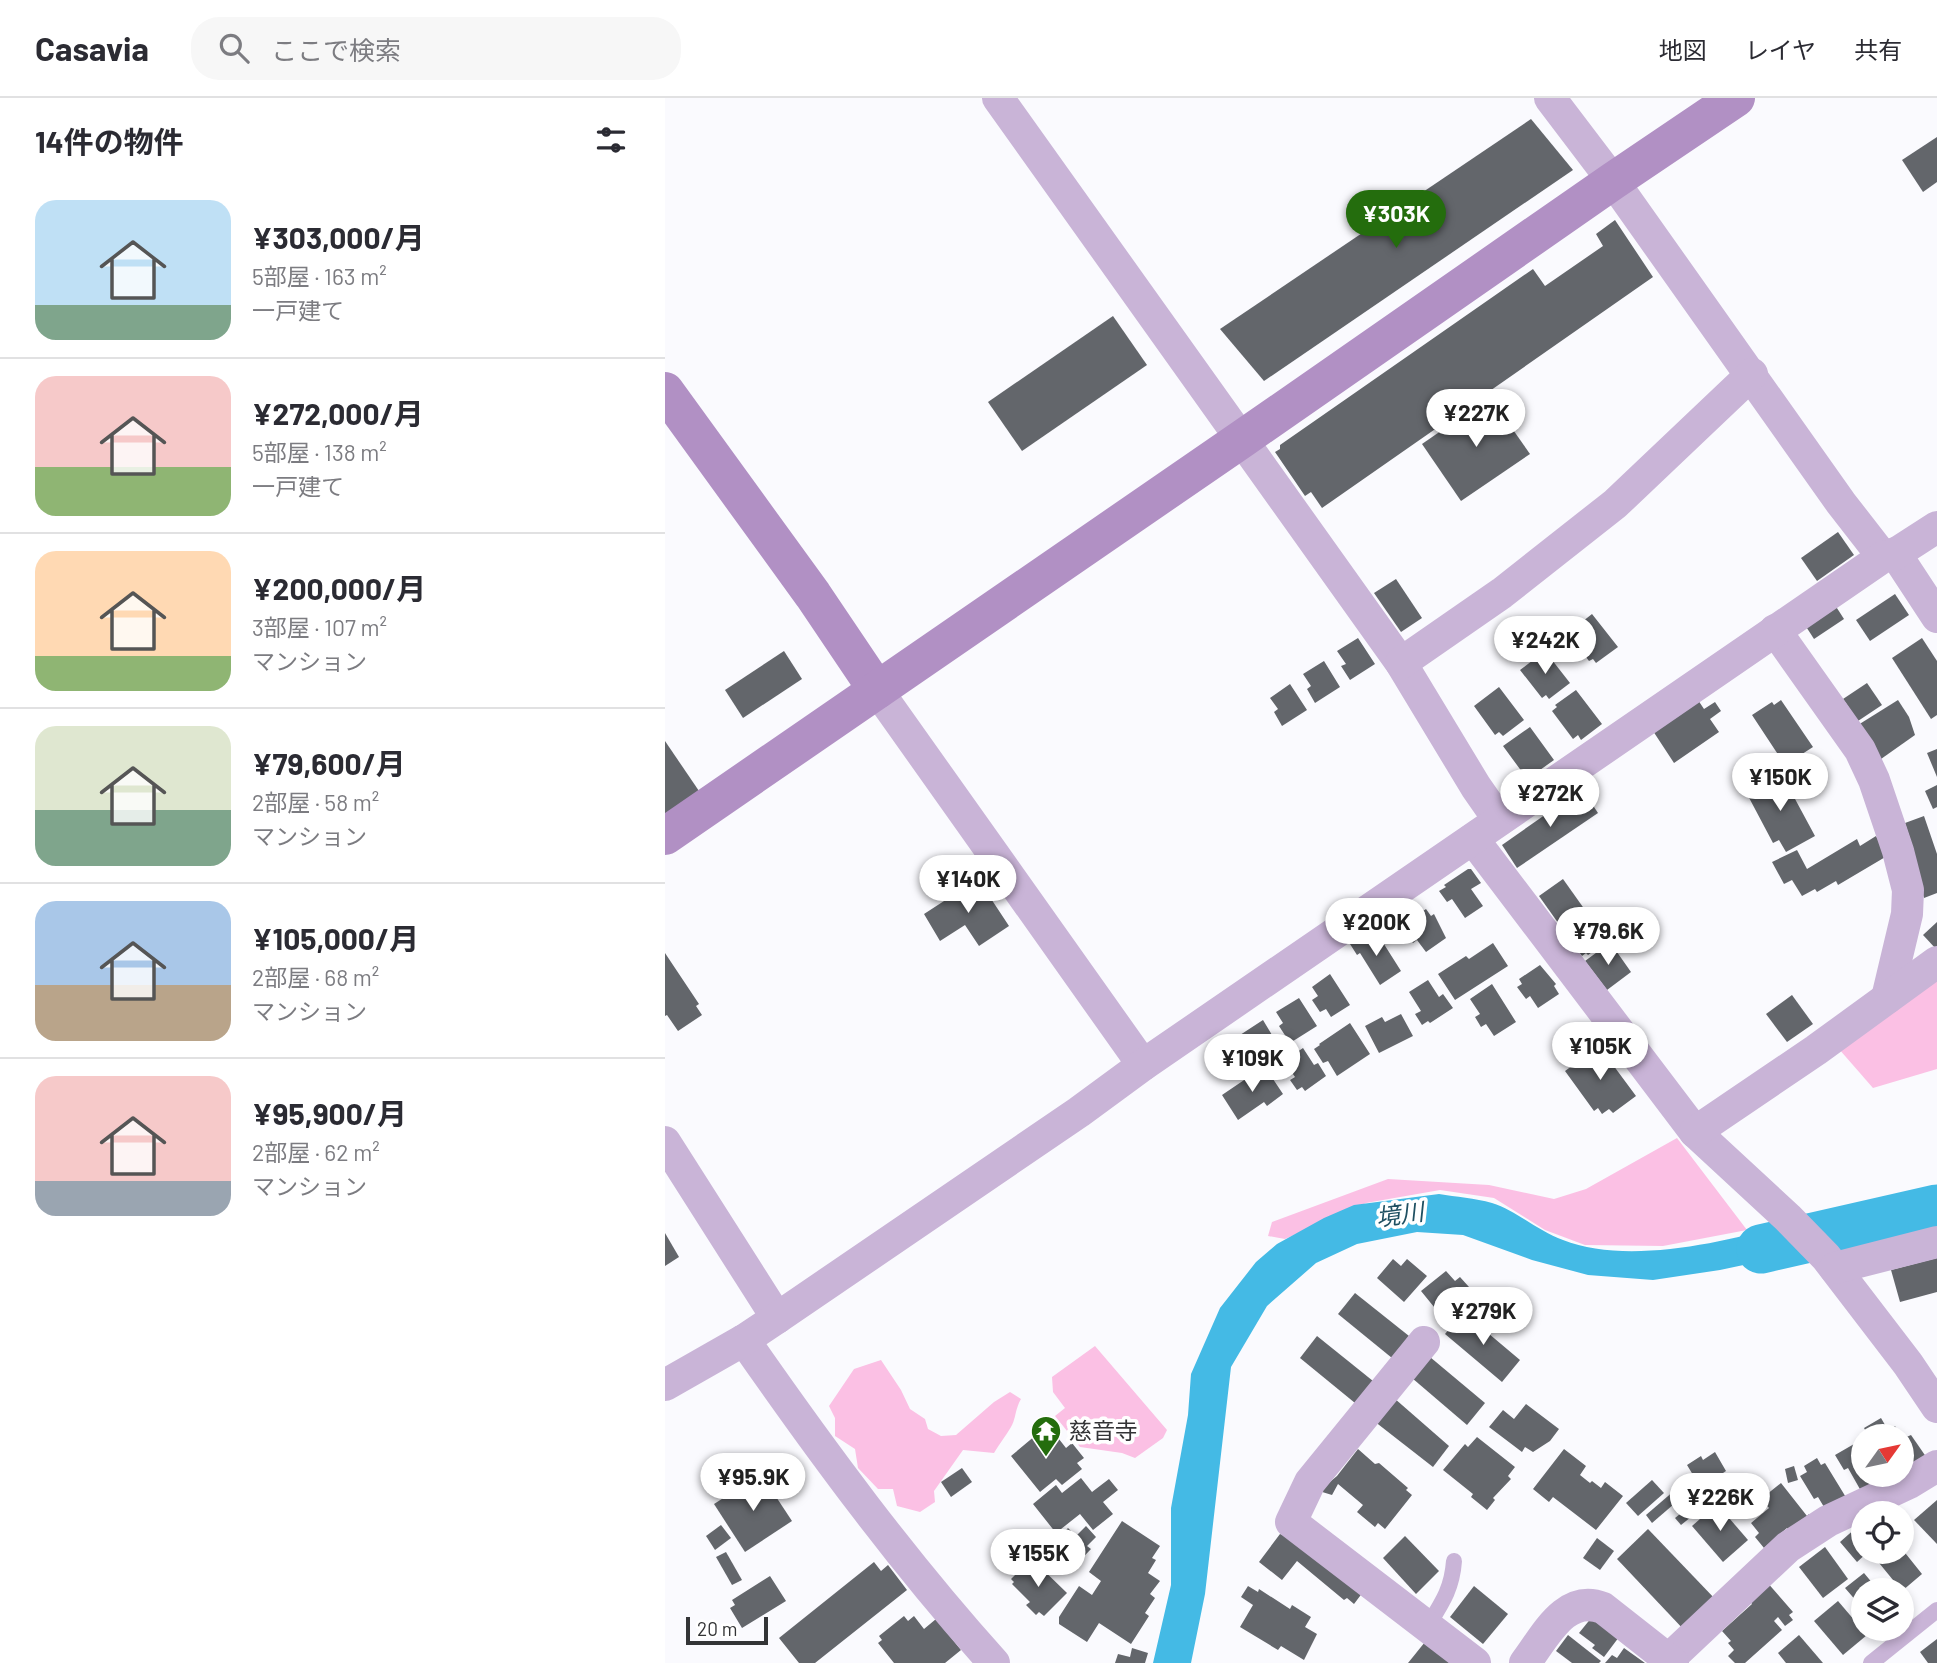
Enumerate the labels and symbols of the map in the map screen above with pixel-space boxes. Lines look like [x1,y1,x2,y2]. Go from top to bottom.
pin: ¥303K [1347,190,1445,250]
pin: ¥227K [1427,390,1525,449]
pin: ¥242K [1496,616,1594,676]
pin: ¥150K [1731,754,1829,813]
pin: ¥272K [1501,770,1599,829]
pin: ¥140K [919,856,1017,915]
pin: ¥200K [1327,898,1425,958]
pin: ¥79.6K [1551,908,1665,967]
pin: ¥105K [1551,1023,1649,1082]
pin: ¥109K [1203,1034,1301,1094]
water label: 境川 [1374,1195,1429,1231]
pin: ¥279K [1434,1288,1532,1347]
temple icon: 慈音寺 [1029,1414,1063,1458]
place label: 慈音寺 [1069,1416,1138,1444]
north arrow [1851,1424,1915,1488]
pin: ¥95.9K [696,1454,810,1513]
pin: ¥226K [1671,1474,1769,1533]
pin: ¥155K [989,1530,1087,1589]
scale bar [686,1614,768,1646]

